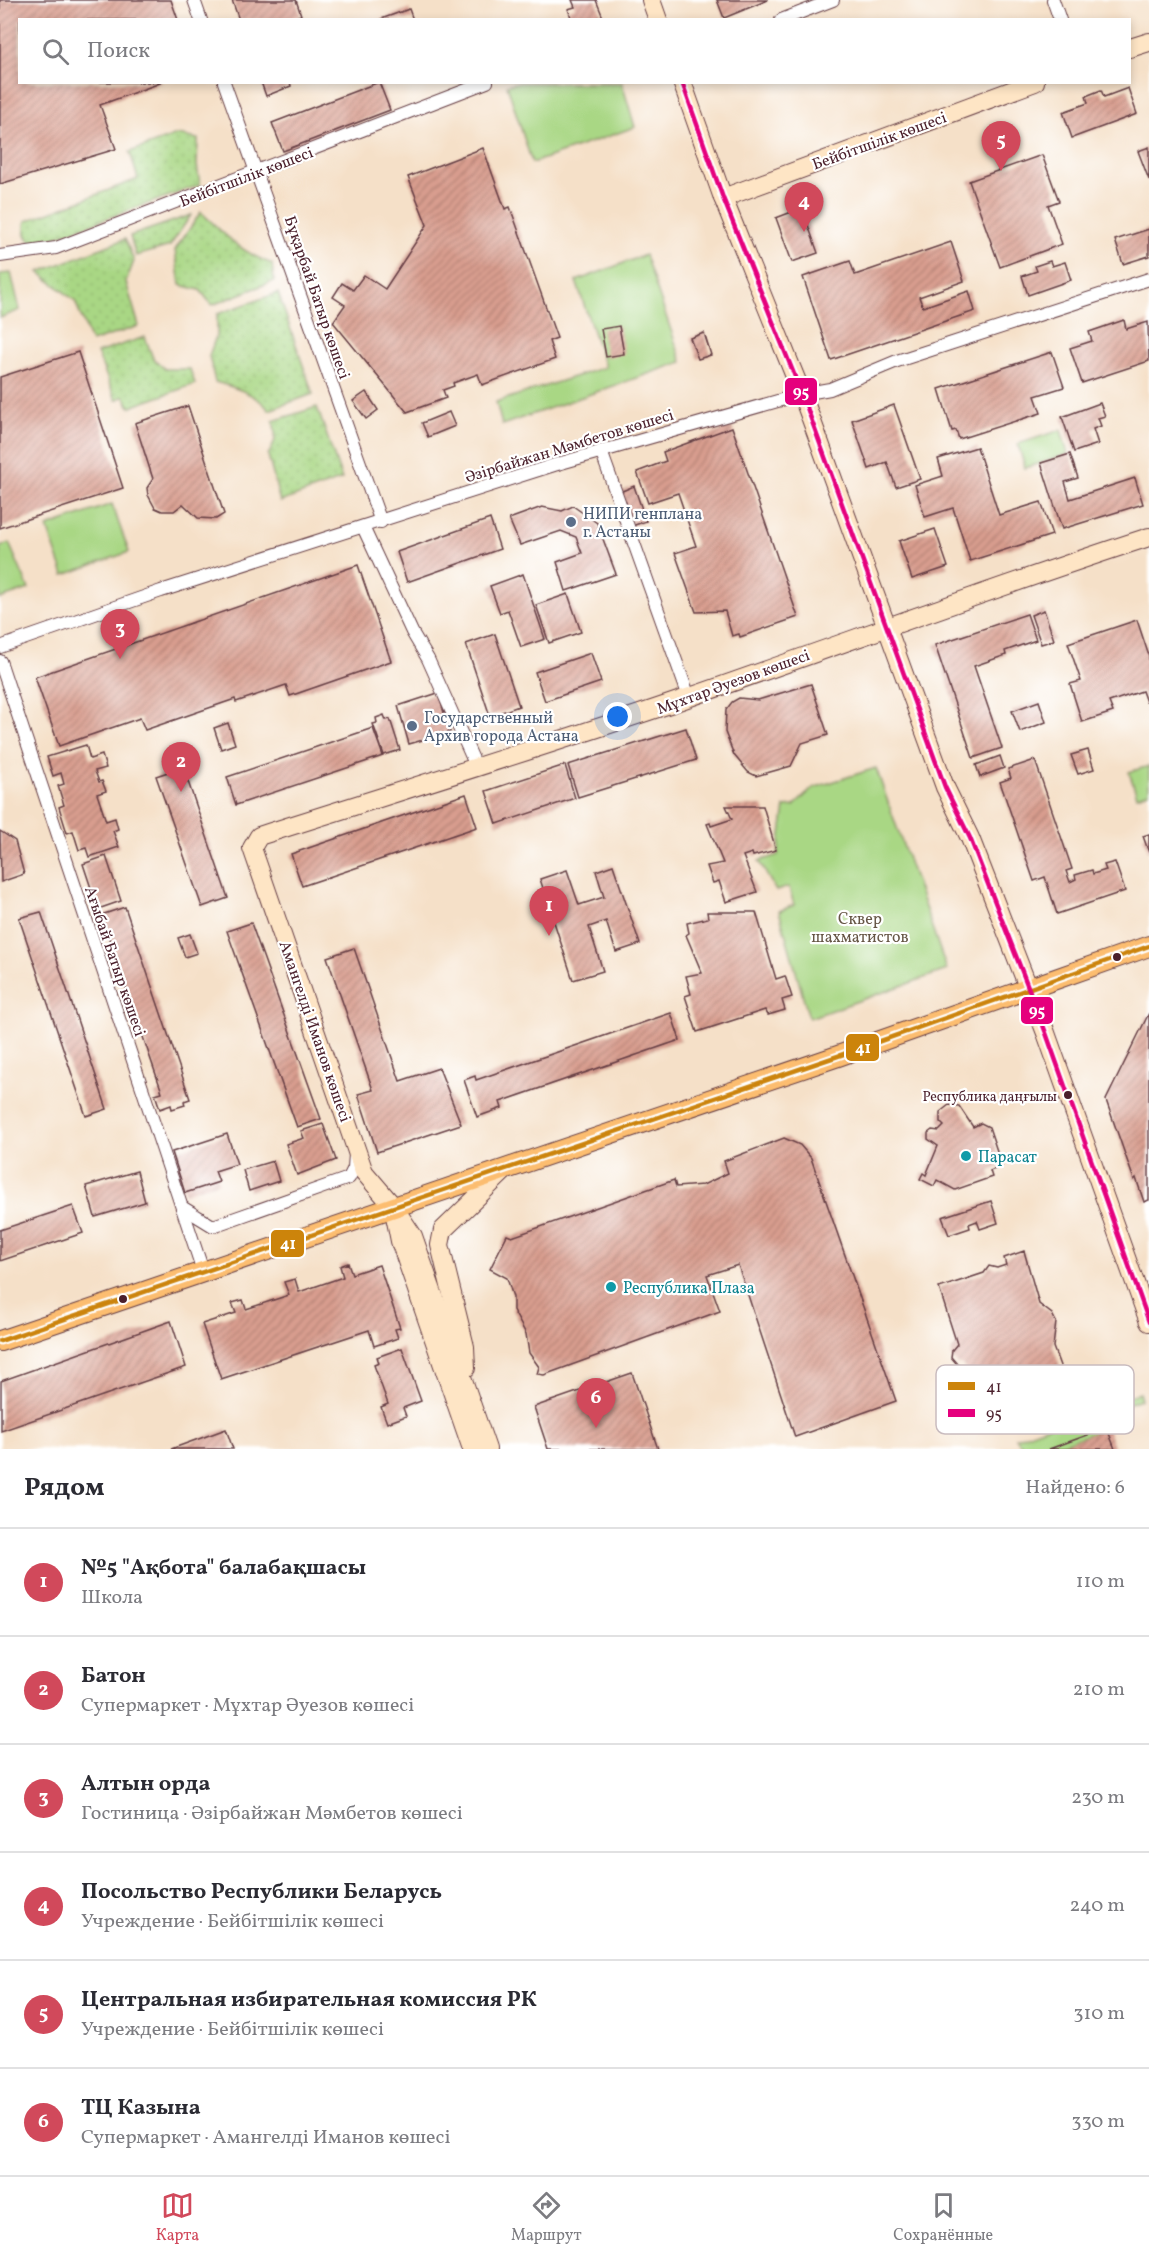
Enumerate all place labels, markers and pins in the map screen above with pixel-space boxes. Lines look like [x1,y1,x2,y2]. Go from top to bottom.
pin: 5 [982,122,1020,171]
pin: 4 [784,182,824,232]
place label: НИПИ генплана г. Астаны [583,504,702,544]
marker: НИПИ генплана г. Астаны [564,515,578,529]
pin: 3 [100,610,140,659]
place label: Государственный Архив города Астана [424,708,579,748]
marker: Государственный Архив города Астана [405,719,419,733]
pin: 2 [162,742,201,792]
pin: 1 [530,886,568,936]
unlabelled marker [1111,951,1123,963]
place label: Республика даңғылы [922,1088,1057,1107]
marker: Республика даңғылы [1062,1089,1074,1101]
place label: Парасат [978,1147,1037,1169]
marker: Парасат [959,1149,973,1163]
place label: Республика Плаза [623,1278,755,1300]
marker: Республика Плаза [604,1280,618,1294]
unlabelled marker [117,1293,129,1305]
pin: 6 [576,1378,616,1428]

